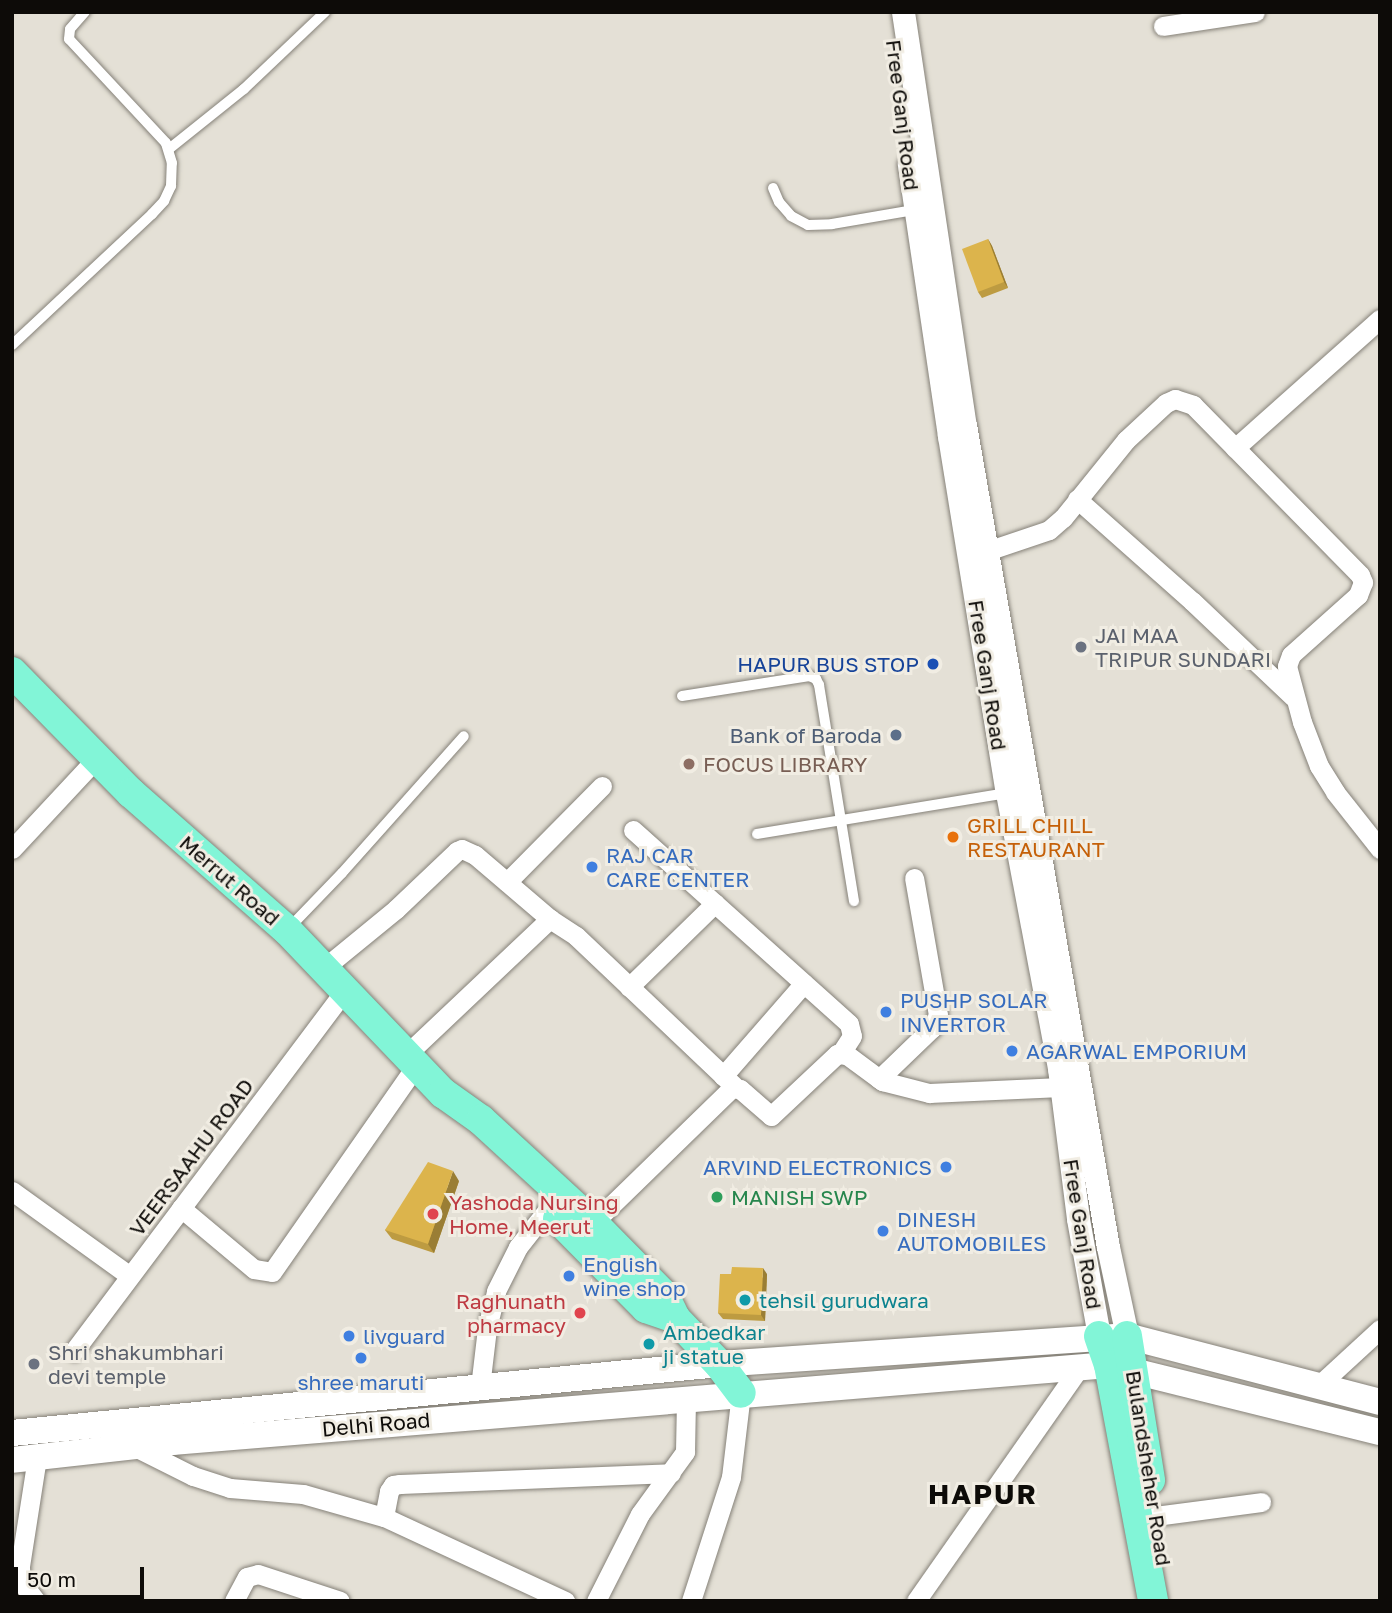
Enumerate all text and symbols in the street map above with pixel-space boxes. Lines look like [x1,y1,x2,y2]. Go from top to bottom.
street label: Free Ganj Road [881,38,925,192]
street label: Free Ganj Road [964,598,1012,752]
place label: JAI MAA TRIPUR SUNDARI [1095,622,1271,672]
marker: JAI MAA TRIPUR SUNDARI [1073,639,1089,655]
place label: HAPUR BUS STOP [737,651,919,677]
marker: HAPUR BUS STOP [925,656,941,672]
place label: Bank of Baroda [729,722,882,748]
marker: Bank of Baroda [888,727,904,743]
place label: FOCUS LIBRARY [703,751,867,777]
marker: FOCUS LIBRARY [681,756,697,772]
place label: GRILL CHILL RESTAURANT [967,812,1105,862]
marker: GRILL CHILL RESTAURANT [945,829,961,845]
street label: Merrut Road [175,830,285,930]
place label: RAJ CAR CARE CENTER [606,842,749,892]
marker: RAJ CAR CARE CENTER [584,859,600,875]
place label: PUSHP SOLAR INVERTOR [900,987,1047,1037]
marker: PUSHP SOLAR INVERTOR [878,1004,894,1020]
place label: AGARWAL EMPORIUM [1026,1038,1247,1064]
marker: AGARWAL EMPORIUM [1004,1043,1020,1059]
street label: VEERSAAHU ROAD [124,1073,258,1241]
place label: ARVIND ELECTRONICS [703,1154,932,1180]
street label: Free Ganj Road [1059,1157,1107,1311]
marker: ARVIND ELECTRONICS [938,1159,954,1175]
place label: MANISH SWP [731,1184,867,1210]
place label: Yashoda Nursing Home, Meerut [449,1189,619,1239]
marker: MANISH SWP [709,1189,725,1205]
marker: Yashoda Nursing Home, Meerut [423,1204,443,1224]
place label: DINESH AUTOMOBILES [897,1206,1046,1256]
marker: DINESH AUTOMOBILES [875,1223,891,1239]
place label: English wine shop [583,1251,686,1301]
marker: English wine shop [561,1268,577,1284]
place label: tehsil gurudwara [759,1287,929,1313]
place label: Raghunath pharmacy [456,1288,566,1338]
marker: tehsil gurudwara [737,1292,753,1308]
marker: Raghunath pharmacy [572,1305,588,1321]
place label: Ambedkar ji statue [663,1319,765,1369]
place label: livguard [363,1323,445,1349]
marker: livguard [341,1328,357,1344]
marker: Ambedkar ji statue [641,1336,657,1352]
place label: Shri shakumbhari devi temple [48,1339,224,1389]
marker: shree maruti [353,1350,369,1366]
marker: Shri shakumbhari devi temple [26,1356,42,1372]
place label: shree maruti [297,1369,425,1395]
street label: Bulandsheher Road [1121,1369,1177,1567]
street label: Delhi Road [321,1407,431,1441]
district label: HAPUR [929,1477,1037,1511]
scale bar [18,1554,147,1598]
text: 50 m [27,1566,76,1592]

